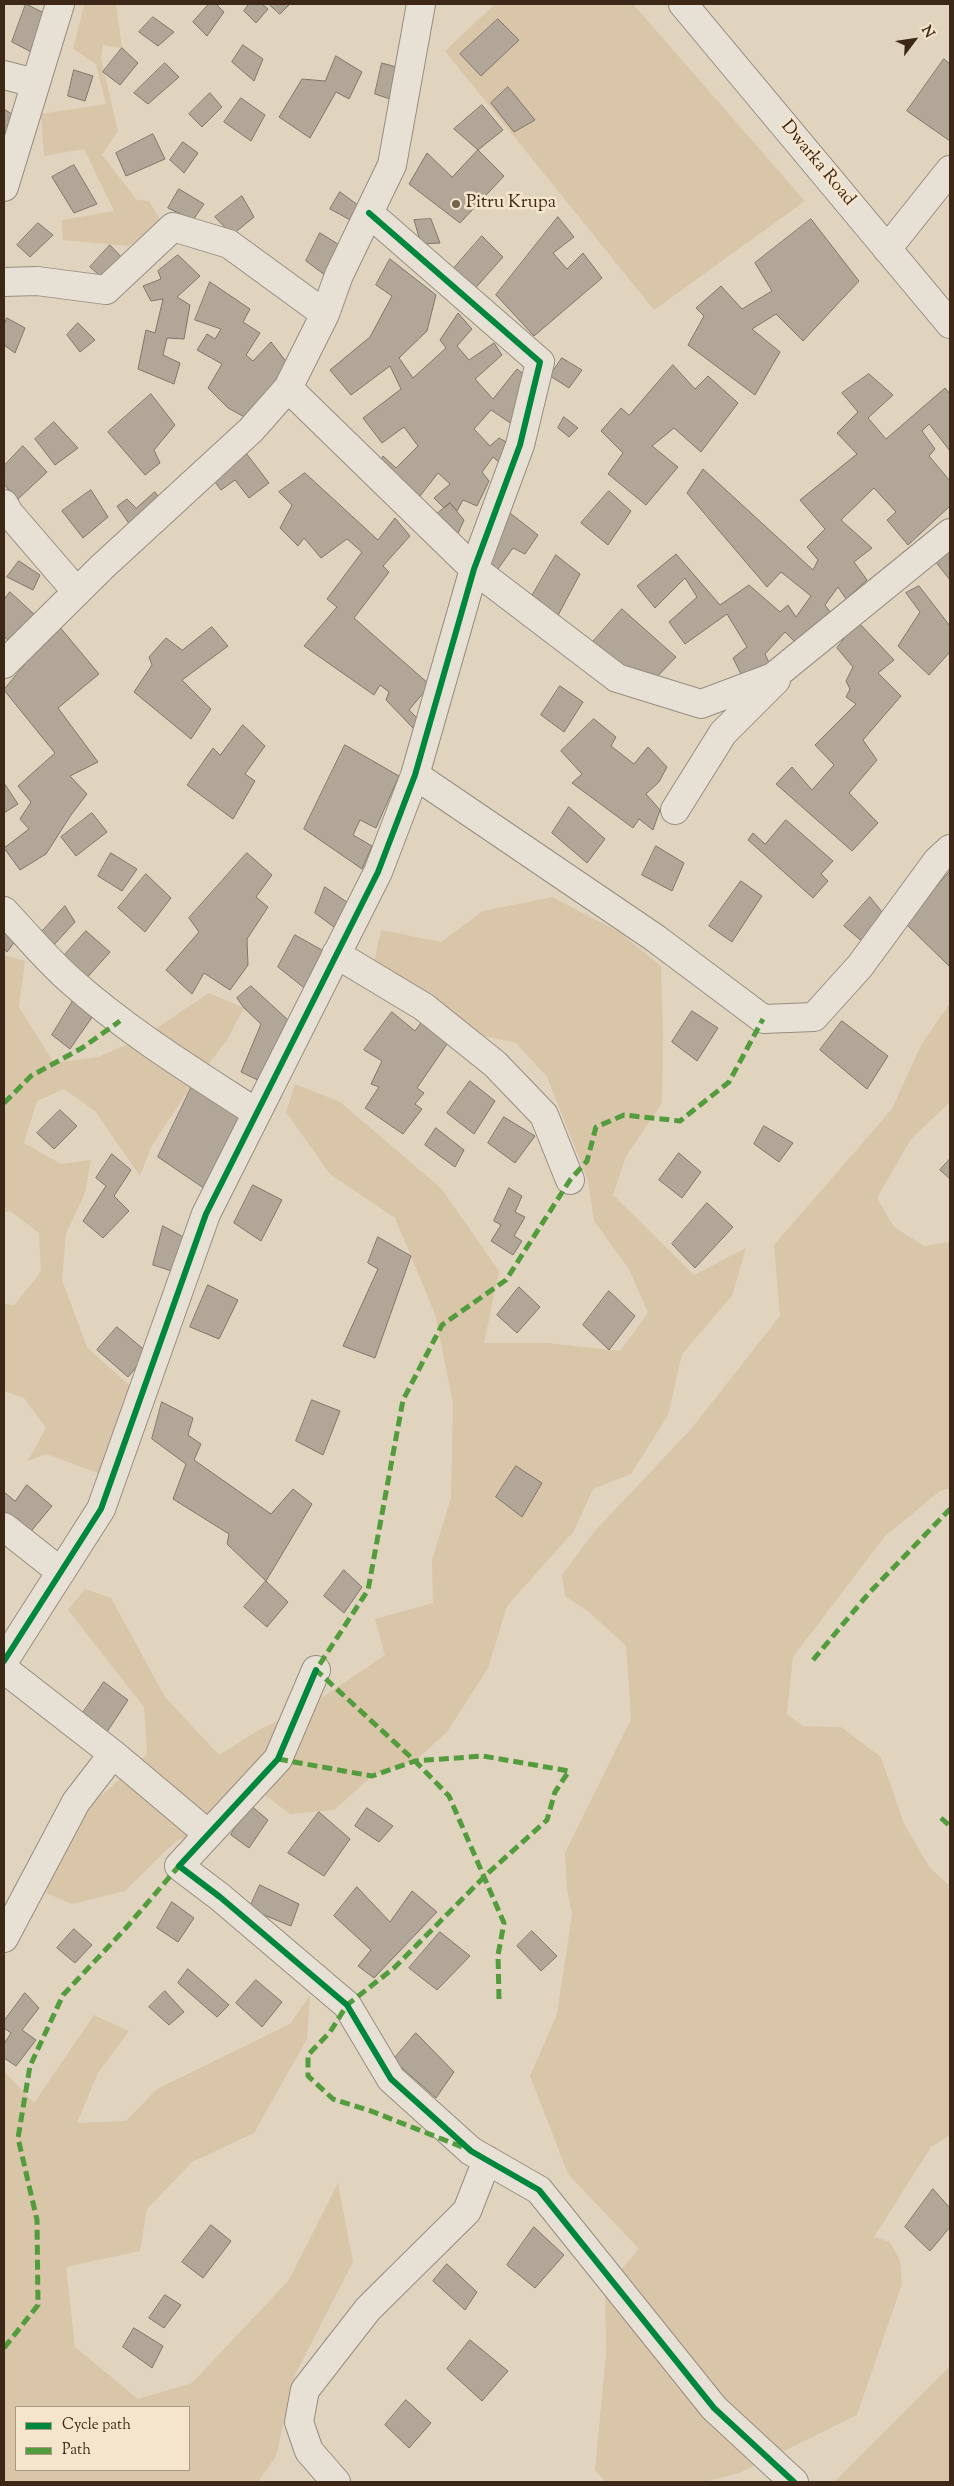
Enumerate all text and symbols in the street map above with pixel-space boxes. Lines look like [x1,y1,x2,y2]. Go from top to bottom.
north arrow [889,15,939,65]
text: N [915,22,938,42]
street label: Dwarka Road [775,117,859,211]
place label: Pitru Krupa [466,193,556,215]
marker: Pitru Krupa [450,198,462,210]
legend [15,2406,190,2471]
text: Cycle path [62,2415,131,2436]
text: Path [62,2440,91,2461]

